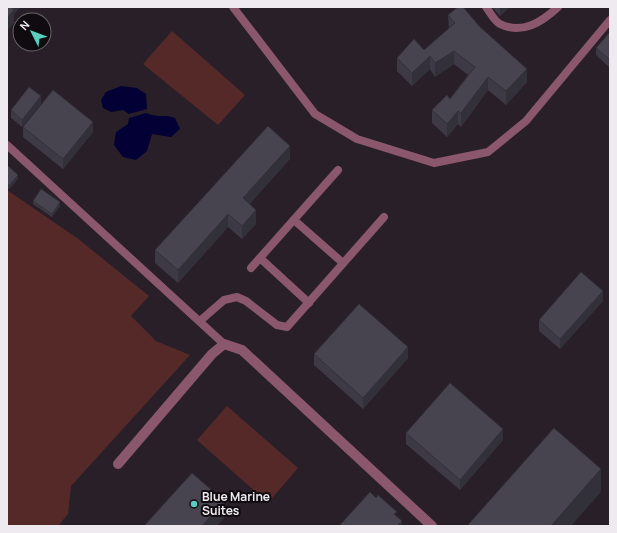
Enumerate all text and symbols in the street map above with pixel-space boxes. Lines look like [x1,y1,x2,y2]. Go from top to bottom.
north arrow [12,12,52,52]
text: N [16,17,32,33]
place label: Blue Marine Suites [202,488,270,519]
marker: Blue Marine Suites [189,499,199,509]

